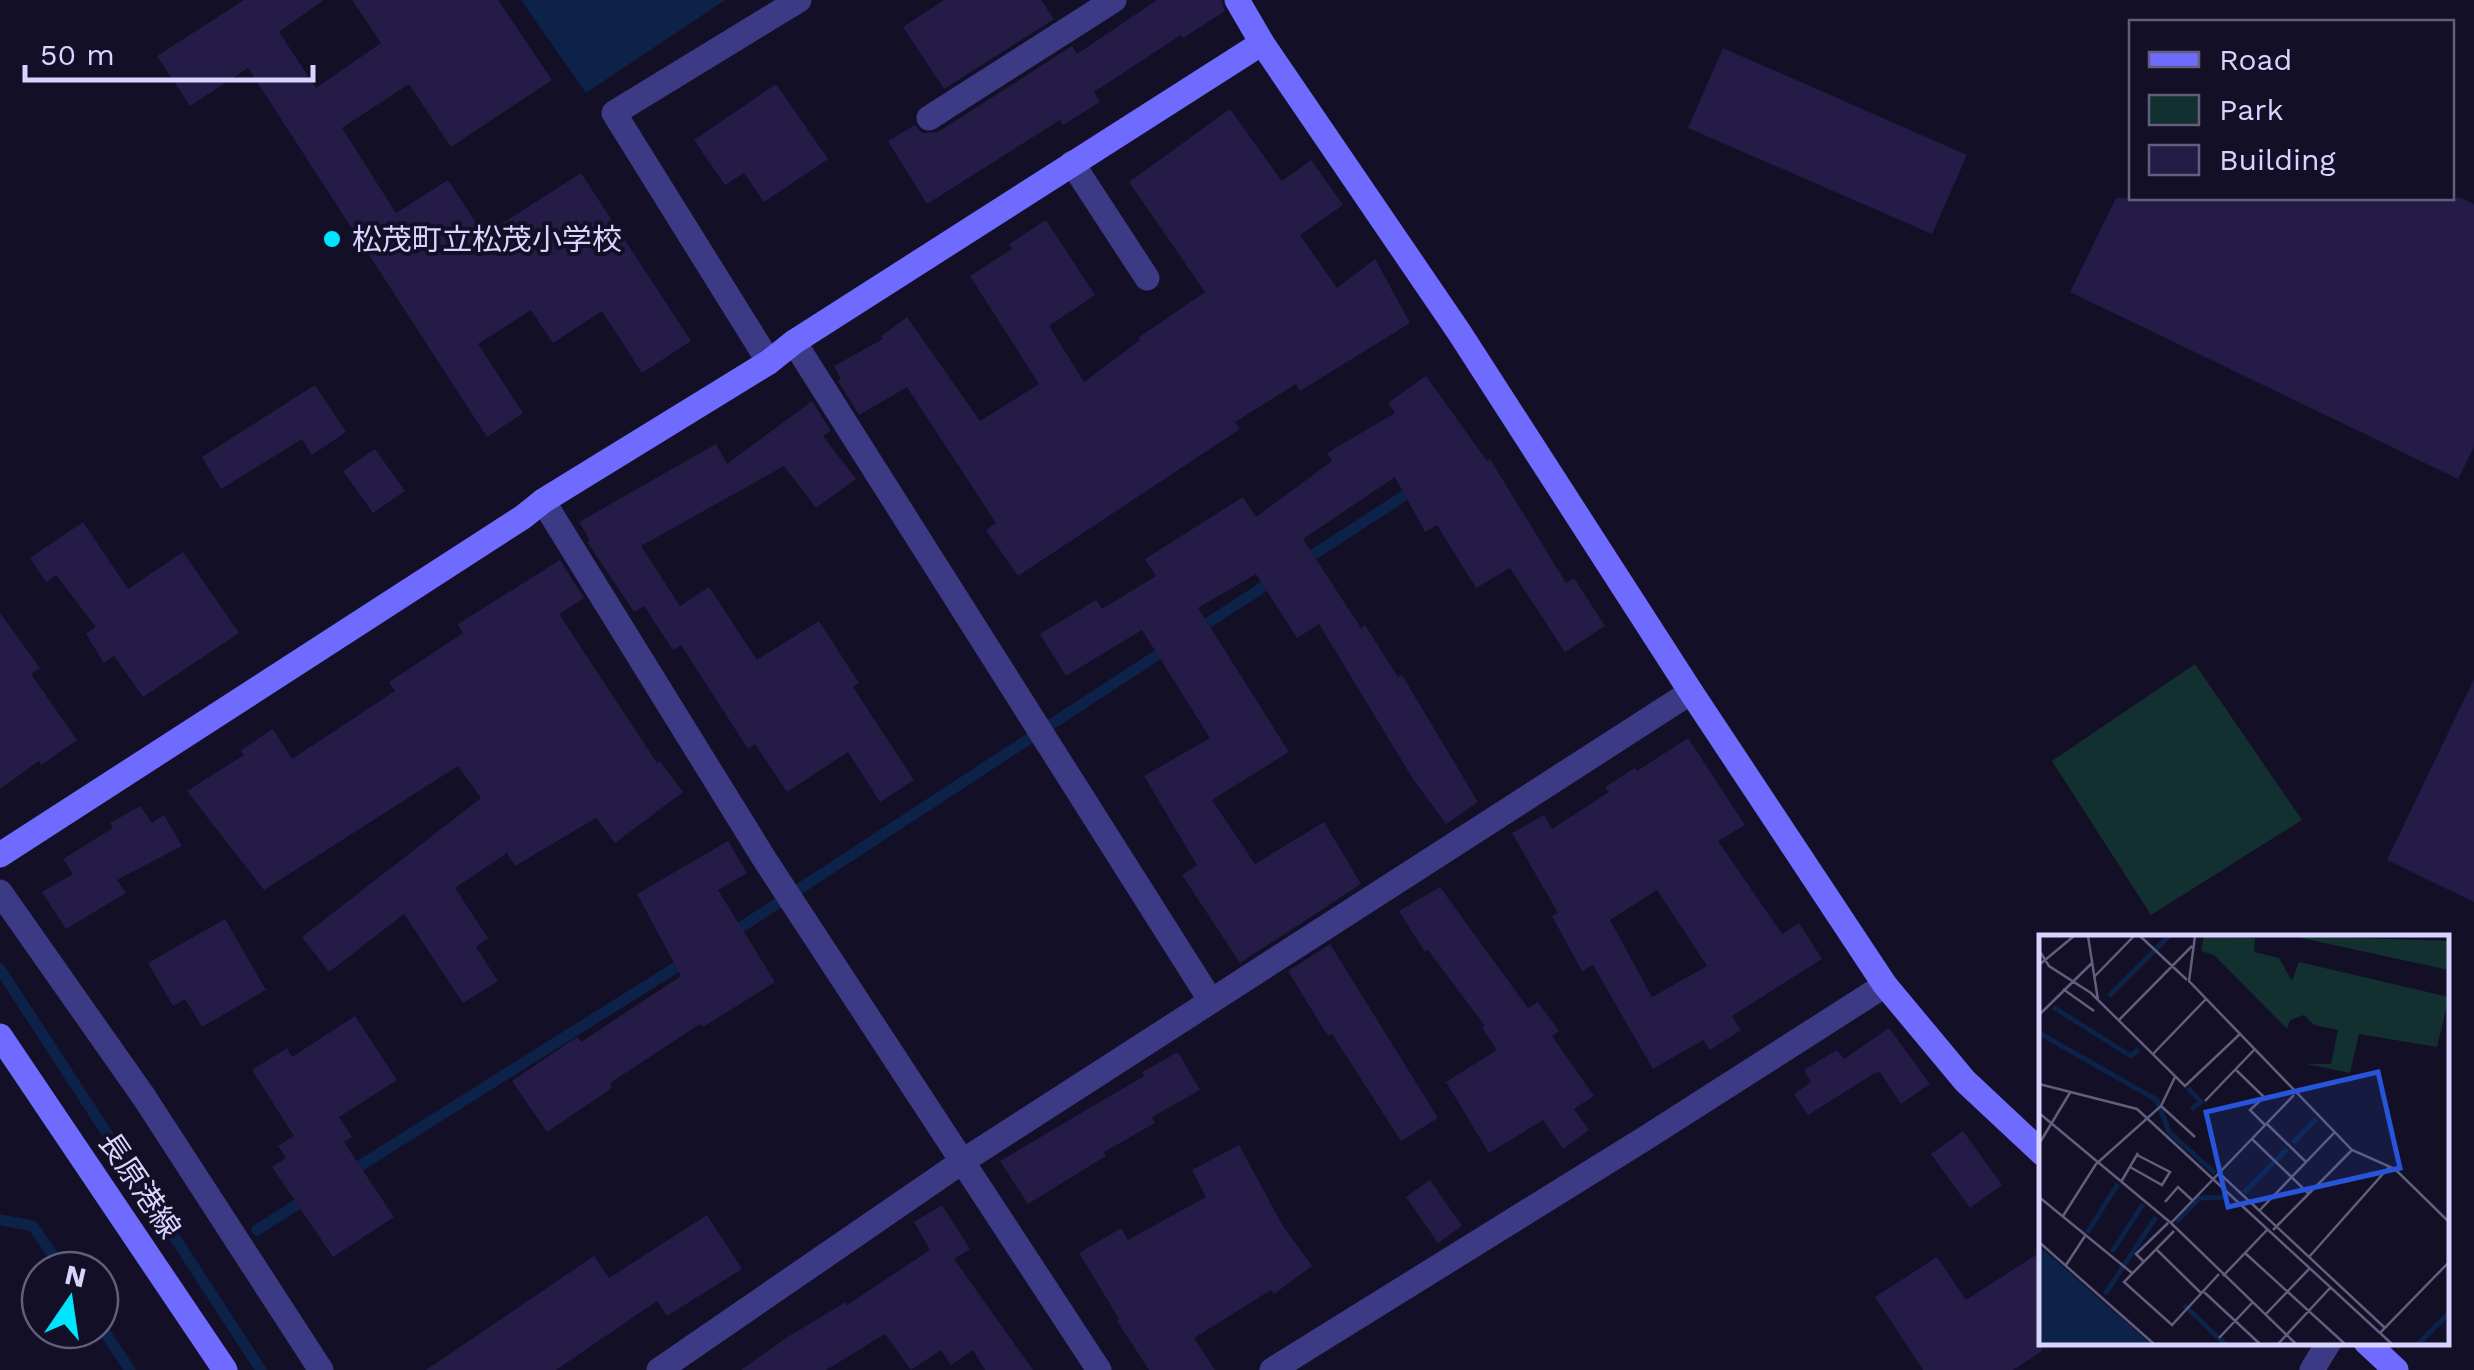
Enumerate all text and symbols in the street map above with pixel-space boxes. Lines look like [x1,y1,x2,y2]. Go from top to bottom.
scale bar [25,20,312,82]
legend [2129,20,2454,200]
text: 50 m [40,37,115,72]
text: Road [2219,42,2292,77]
text: Park [2219,92,2284,127]
text: Building [2219,142,2336,177]
place label: 松茂町立松茂小学校 [352,222,622,257]
marker: 松茂町立松茂小学校 [321,228,343,250]
inset map [2039,935,2449,1345]
street label: 長原港線 [92,1125,188,1245]
north arrow [20,1250,120,1350]
text: N [62,1258,89,1295]

